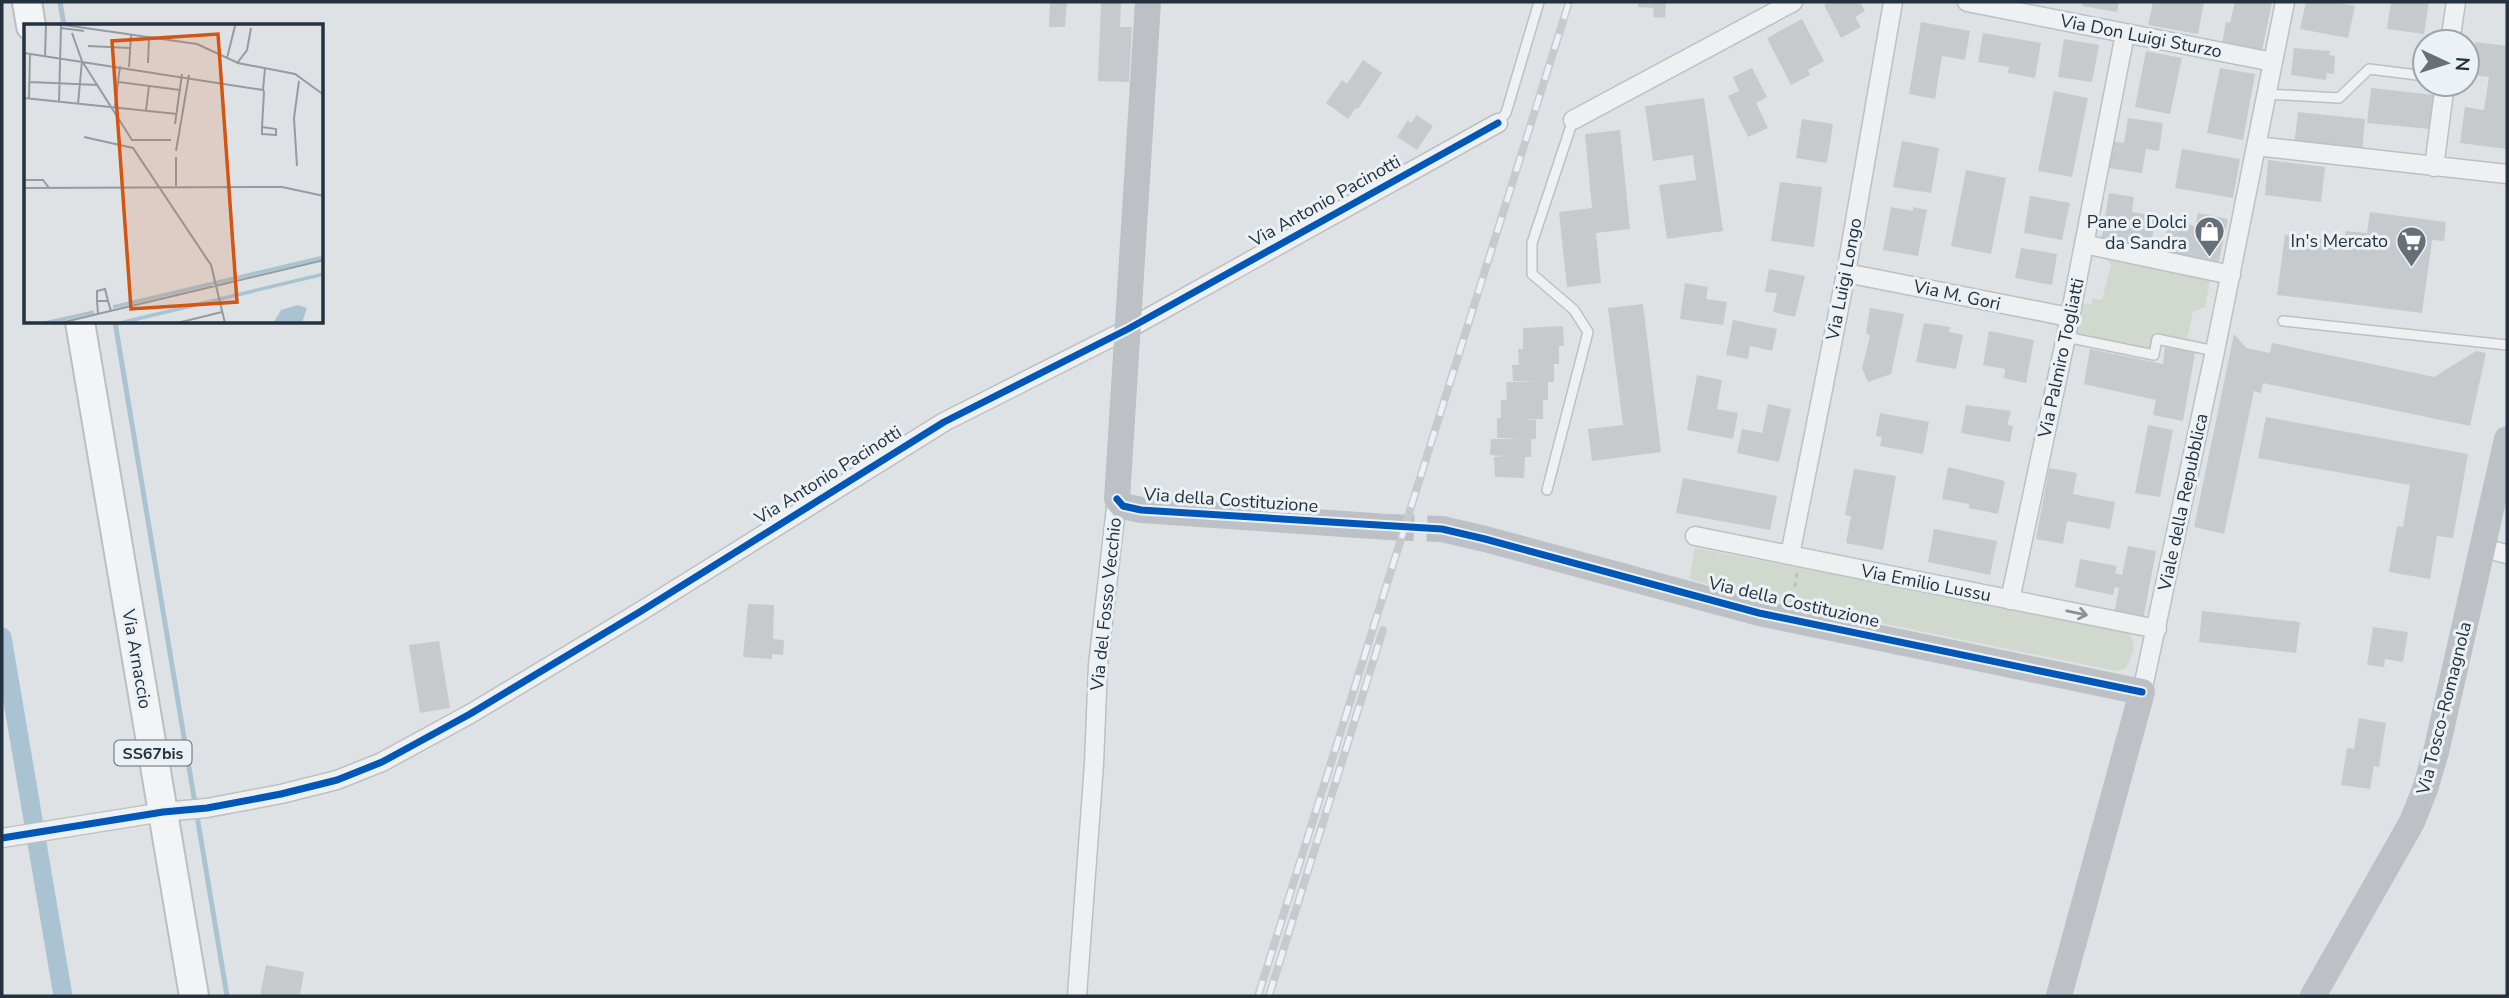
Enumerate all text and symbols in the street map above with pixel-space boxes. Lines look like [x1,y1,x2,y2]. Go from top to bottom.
street label: Via Don Luigi Sturzo [2057,8,2224,63]
inset map [24,24,324,324]
north arrow [2411,28,2481,98]
text: N [2448,56,2475,72]
street label: Via Antonio Pacinotti [1244,150,1405,253]
place label: Pane e Dolci da Sandra [2087,210,2187,255]
shop icon: Pane e Dolci da Sandra [2193,215,2227,259]
street label: Via Luigi Longo [1820,216,1868,343]
supermarket icon: In's Mercato [2394,224,2428,268]
place label: In's Mercato [2291,229,2388,253]
street label: Via M. Gori [1910,274,2003,316]
street label: Via Palmiro Togliatti [2032,276,2090,441]
street label: Viale della Repubblica [2152,411,2214,594]
street label: Via Antonio Pacinotti [749,420,906,530]
street label: Via della Costituzione [1142,482,1319,518]
street label: Via del Fosso Vecchio [1085,516,1127,693]
street label: Via Emilio Lussu [1858,558,1993,607]
street label: Via della Costituzione [1705,570,1882,633]
street label: Via Arnaccio [116,606,158,711]
one-way arrow [2065,607,2088,621]
street label: Via Tosco-Romagnola [2411,619,2477,798]
road number: SS67bis [114,740,192,766]

